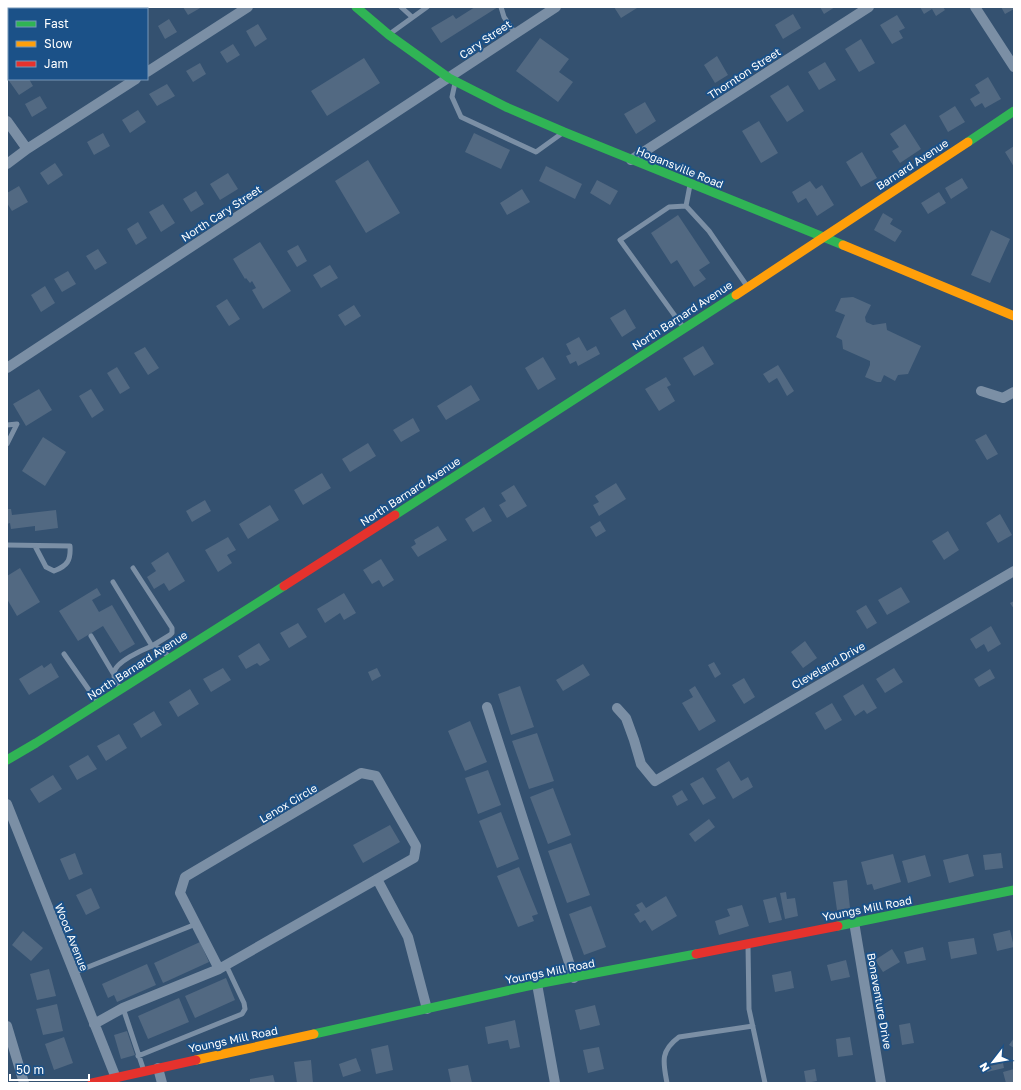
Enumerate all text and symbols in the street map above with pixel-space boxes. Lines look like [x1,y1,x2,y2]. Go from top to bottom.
legend [8,8,148,80]
text: Fast [44,16,69,31]
street label: Cary Street [457,17,513,61]
text: Slow [44,36,72,51]
street label: Thornton Street [705,45,783,101]
text: Jam [44,56,68,71]
street label: Barnard Avenue [873,136,951,192]
street label: Hogansville Road [635,144,725,190]
street label: North Cary Street [178,182,264,244]
street label: North Barnard Avenue [629,278,735,352]
street label: North Barnard Avenue [357,454,463,528]
street label: North Barnard Avenue [84,628,190,702]
street label: Cleveland Drive [789,639,867,691]
street label: Lenox Circle [257,781,319,825]
street label: Youngs Mill Road [821,893,913,923]
street label: Wood Avenue [53,901,91,973]
street label: Bonaventure Drive [865,952,895,1050]
street label: Youngs Mill Road [504,956,596,986]
street label: Youngs Mill Road [187,1023,279,1055]
north arrow [973,1042,1013,1082]
scale bar [10,1056,89,1082]
text: N [976,1060,992,1074]
text: 50 m [16,1062,44,1077]

